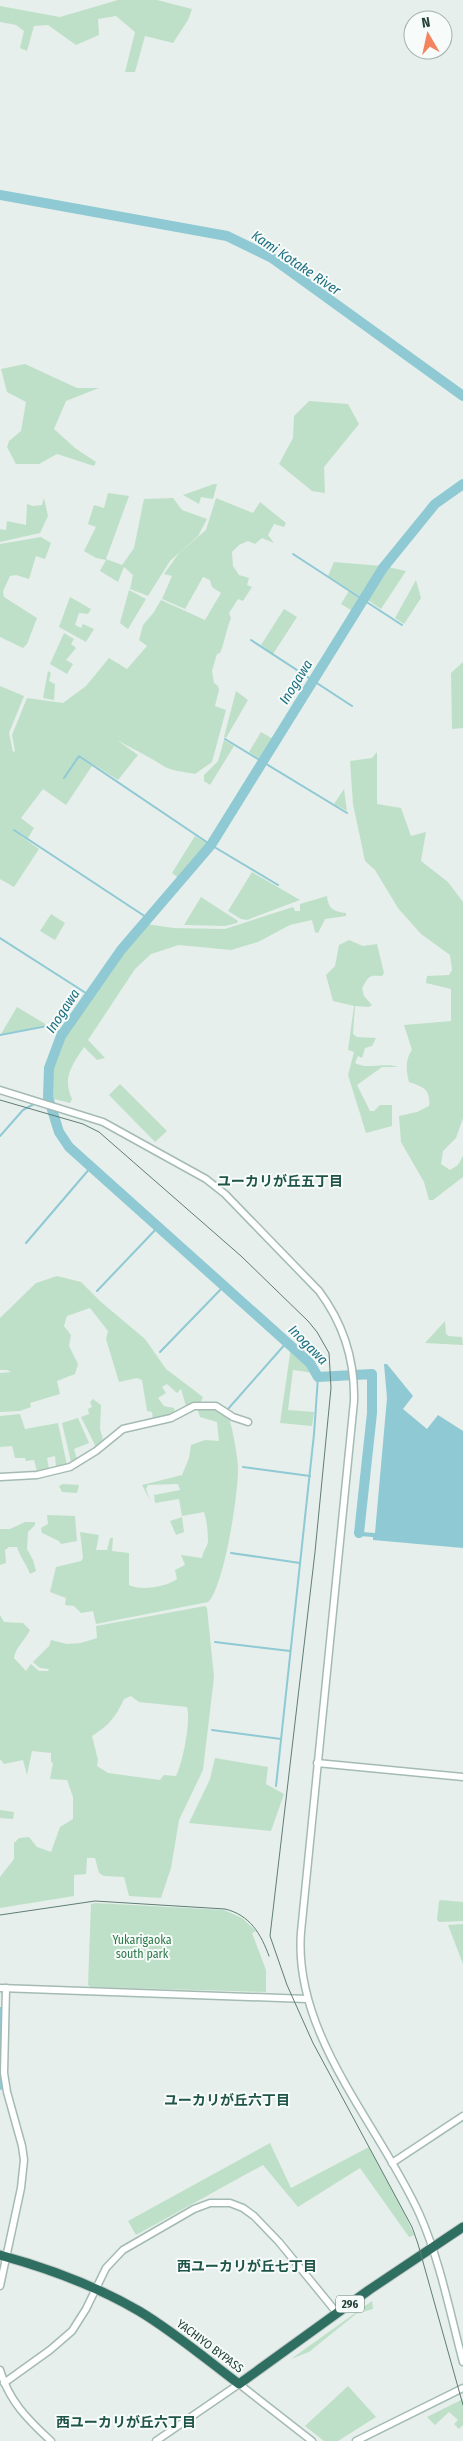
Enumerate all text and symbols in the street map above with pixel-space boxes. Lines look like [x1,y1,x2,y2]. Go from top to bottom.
north arrow [403,10,453,60]
text: N [421,14,432,32]
water label: Kami Kotake River [248,227,345,300]
water label: Inogawa [276,657,316,707]
water label: Inogawa [42,986,84,1036]
district label: ユーカリが丘五丁目 [217,1173,343,1190]
water label: Inogawa [285,1322,331,1368]
park label: Yukarigaoka south park [112,1933,172,1961]
district label: ユーカリが丘六丁目 [164,2092,290,2109]
district label: 西ユーカリが丘七丁目 [177,2258,317,2275]
road number: 296 [336,2296,364,2312]
street label: YACHIYO BYPASS [174,2316,246,2376]
district label: 西ユーカリが丘六丁目 [56,2414,196,2431]

